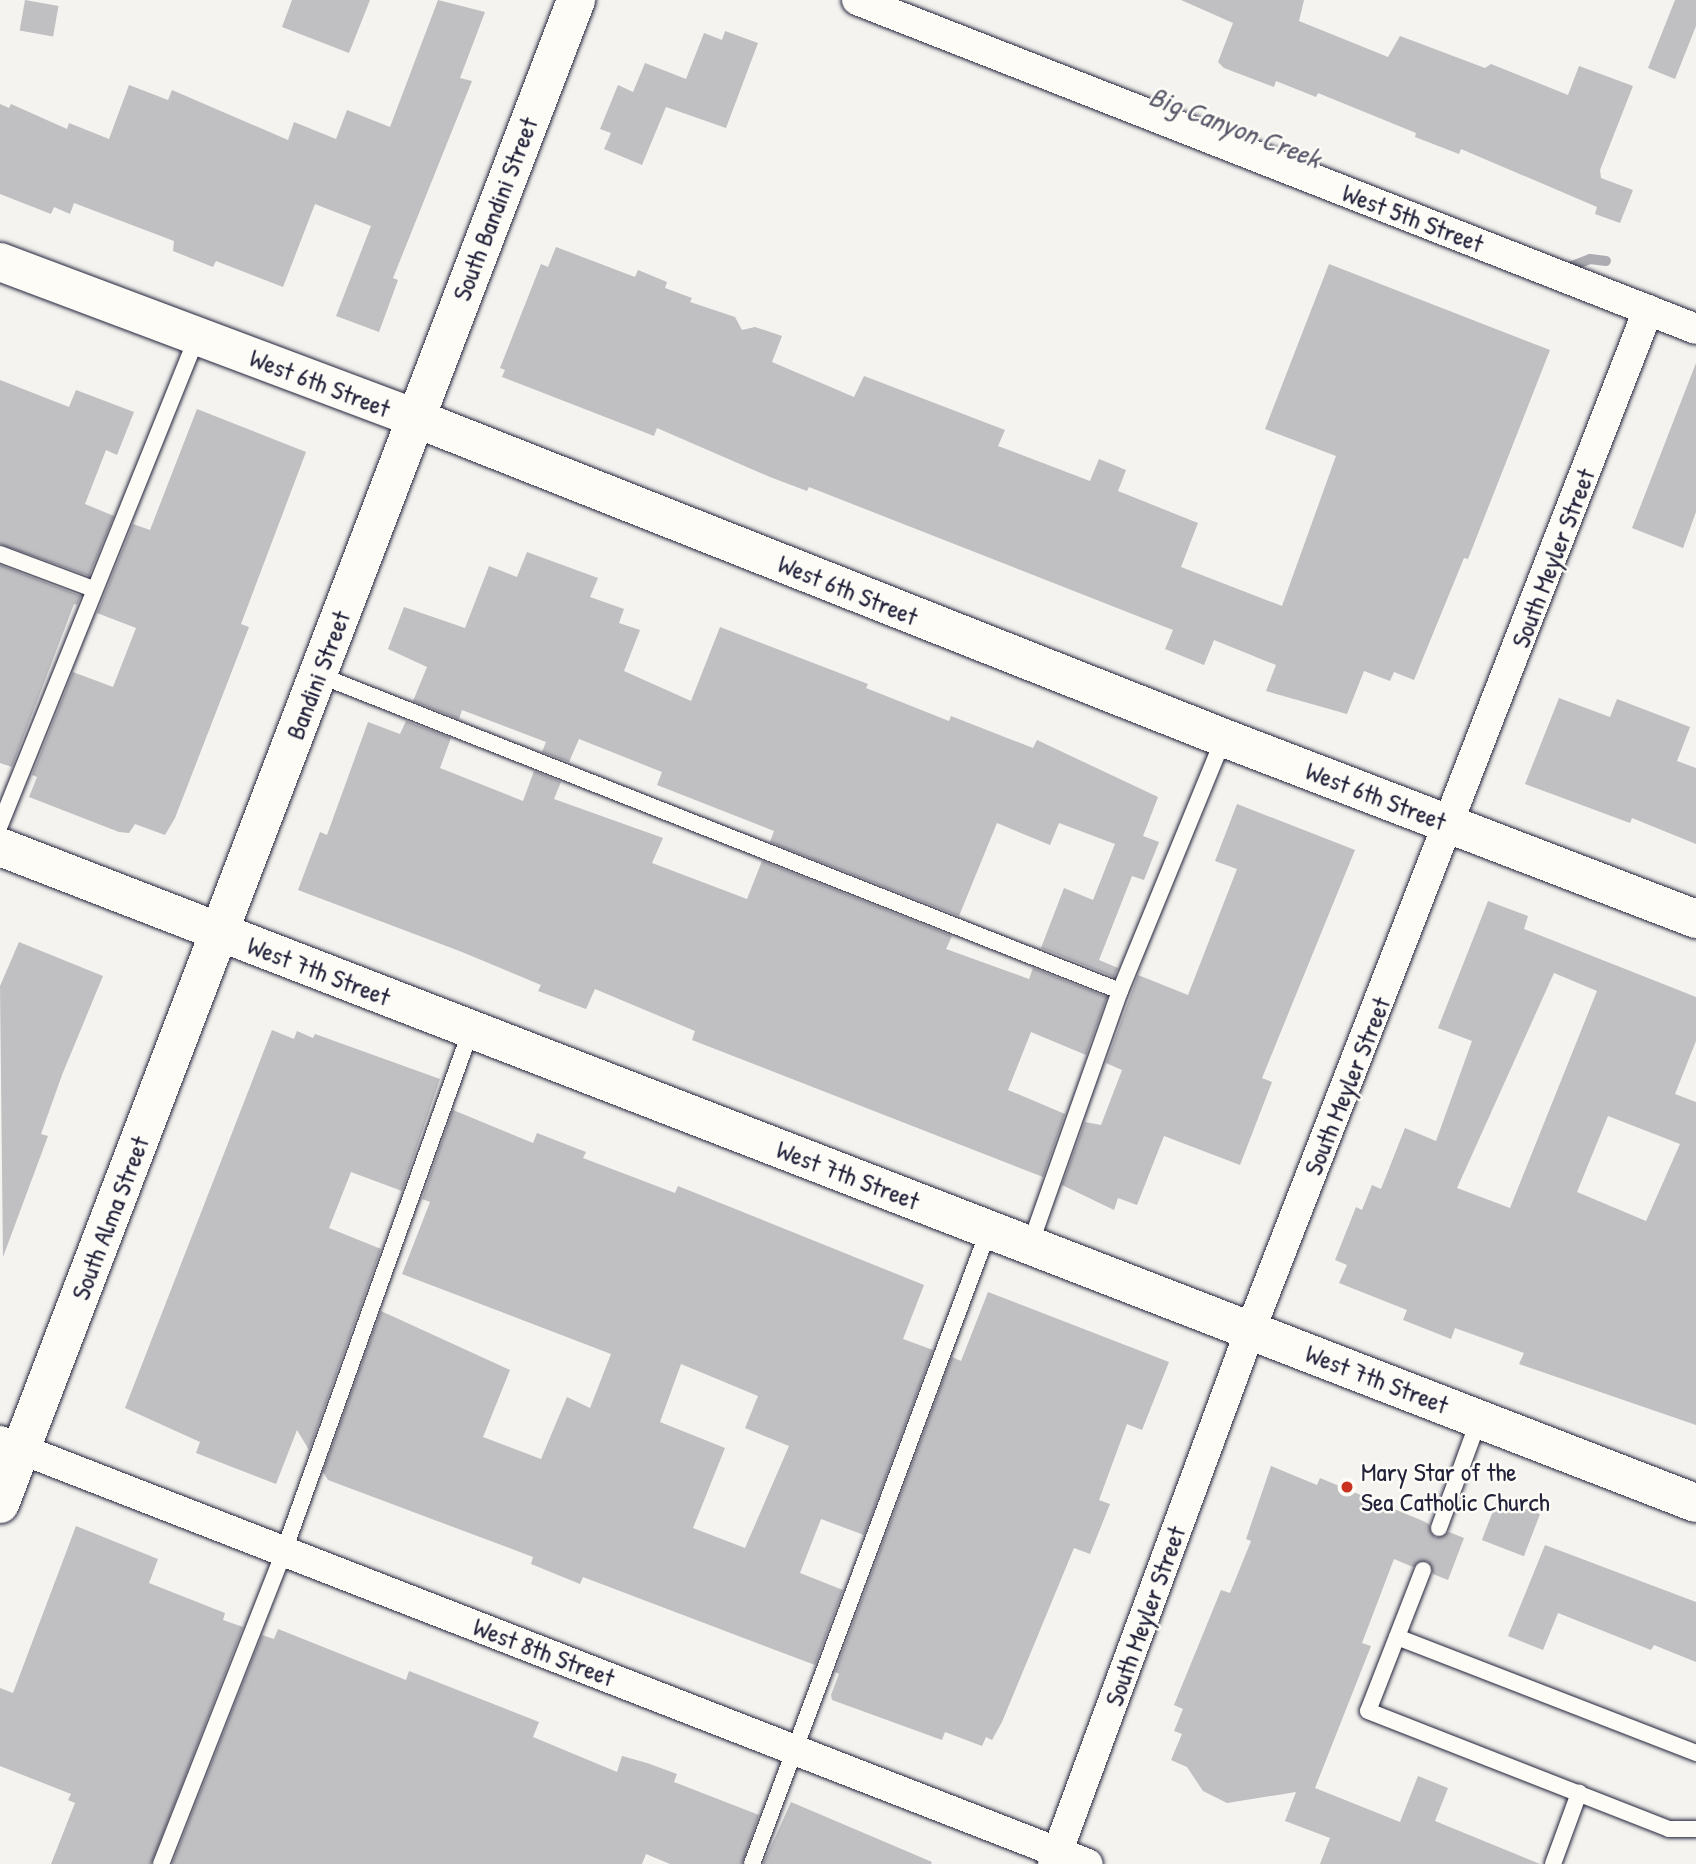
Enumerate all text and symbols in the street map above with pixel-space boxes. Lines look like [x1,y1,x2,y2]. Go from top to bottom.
water label: Big Canyon Creek [1145,79,1325,175]
street label: South Bandini Street [446,113,544,305]
street label: West 5th Street [1338,177,1488,259]
street label: West 6th Street [245,342,395,424]
street label: South Meyler Street [1505,464,1601,652]
street label: West 6th Street [774,548,922,632]
street label: Bandini Street [279,606,357,744]
street label: West 6th Street [1301,755,1451,837]
street label: West 7th Street [243,929,395,1013]
street label: South Meyler Street [1297,992,1397,1180]
street label: South Alma Street [65,1132,155,1304]
street label: West 7th Street [772,1133,924,1217]
street label: West 7th Street [1301,1337,1453,1421]
place label: Mary Star of the Sea Catholic Church [1361,1456,1550,1518]
marker: Mary Star of the Sea Catholic Church [1339,1479,1355,1495]
street label: South Meyler Street [1098,1522,1192,1710]
street label: West 8th Street [469,1611,619,1693]

